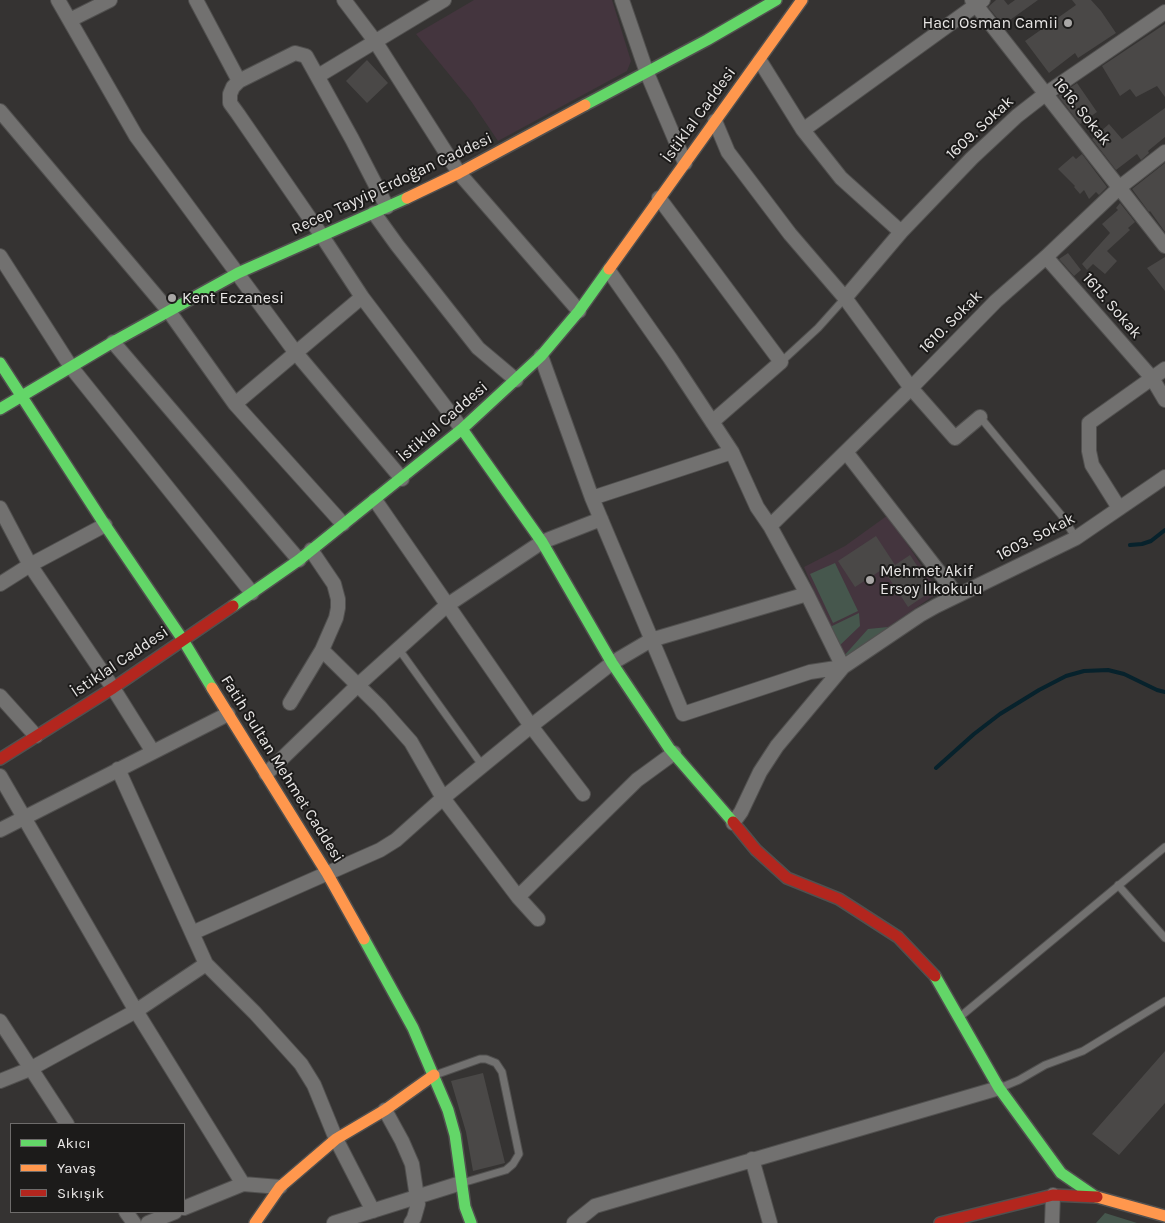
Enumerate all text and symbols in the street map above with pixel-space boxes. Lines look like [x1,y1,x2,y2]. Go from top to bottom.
place label: Hacı Osman Camii [923,13,1058,33]
marker: Hacı Osman Camii [1062,17,1074,29]
street label: İstiklal Caddesi [658,64,740,166]
street label: 1616. Sokak [1049,75,1115,149]
street label: 1609. Sokak [942,92,1018,164]
street label: Recep Tayyip Erdoğan Caddesi [289,129,495,239]
street label: 1615. Sokak [1078,269,1146,343]
street label: 1610. Sokak [916,287,986,357]
place label: Kent Eczanesi [182,288,284,308]
marker: Kent Eczanesi [166,292,178,304]
street label: İstiklal Caddesi [394,378,492,466]
street label: 1603. Sokak [994,509,1078,565]
place label: Mehmet Akif Ersoy İlkokulu [880,561,983,599]
marker: Mehmet Akif Ersoy İlkokulu [864,574,876,586]
street label: İstiklal Caddesi [68,622,172,702]
street label: Fatih Sultan Mehmet Caddesi [216,672,348,866]
legend [10,1123,185,1213]
text: Akıcı [57,1134,91,1152]
text: Yavaş [57,1159,96,1177]
text: Sıkışık [57,1184,104,1202]

